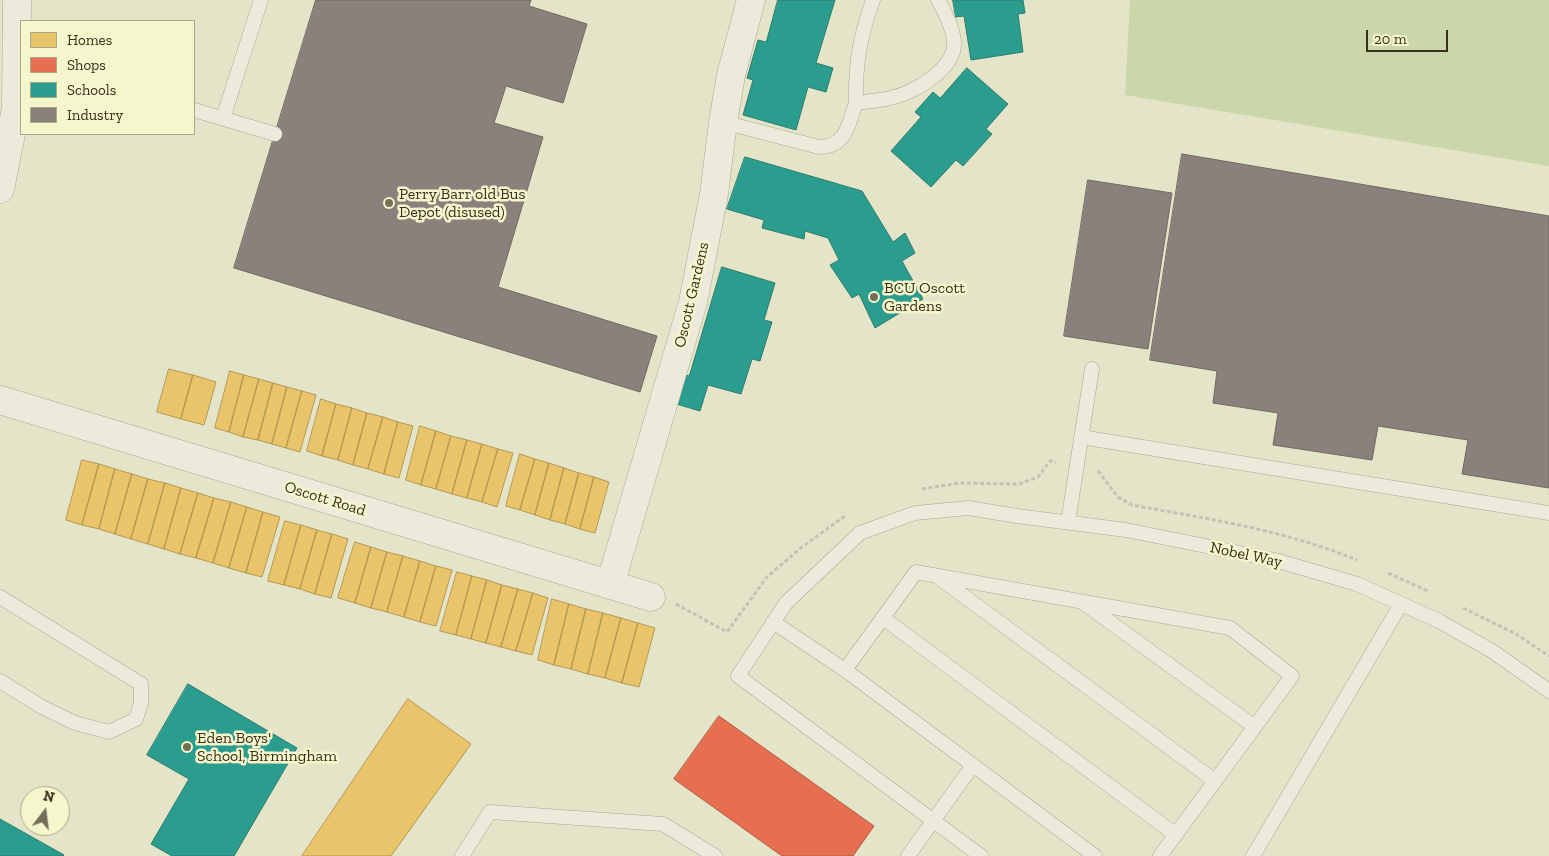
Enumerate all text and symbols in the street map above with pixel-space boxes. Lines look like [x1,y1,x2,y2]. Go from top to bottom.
legend [20,20,195,135]
scale bar [1369,20,1452,52]
text: 20 m [1374,30,1407,48]
text: Homes [67,31,112,49]
text: Shops [67,56,106,74]
text: Schools [67,81,116,99]
text: Industry [67,106,123,124]
place label: Perry Barr old Bus Depot (disused) [399,184,526,222]
marker: Perry Barr old Bus Depot (disused) [383,197,395,209]
street label: Oscott Gardens [671,240,713,350]
place label: BCU Oscott Gardens [884,278,965,316]
marker: BCU Oscott Gardens [868,291,880,303]
street label: Oscott Road [282,478,368,520]
street label: Nobel Way [1208,538,1284,572]
place label: Eden Boys' School, Birmingham [197,728,337,766]
marker: Eden Boys' School, Birmingham [181,741,193,753]
north arrow [20,786,70,836]
text: N [41,787,56,807]

